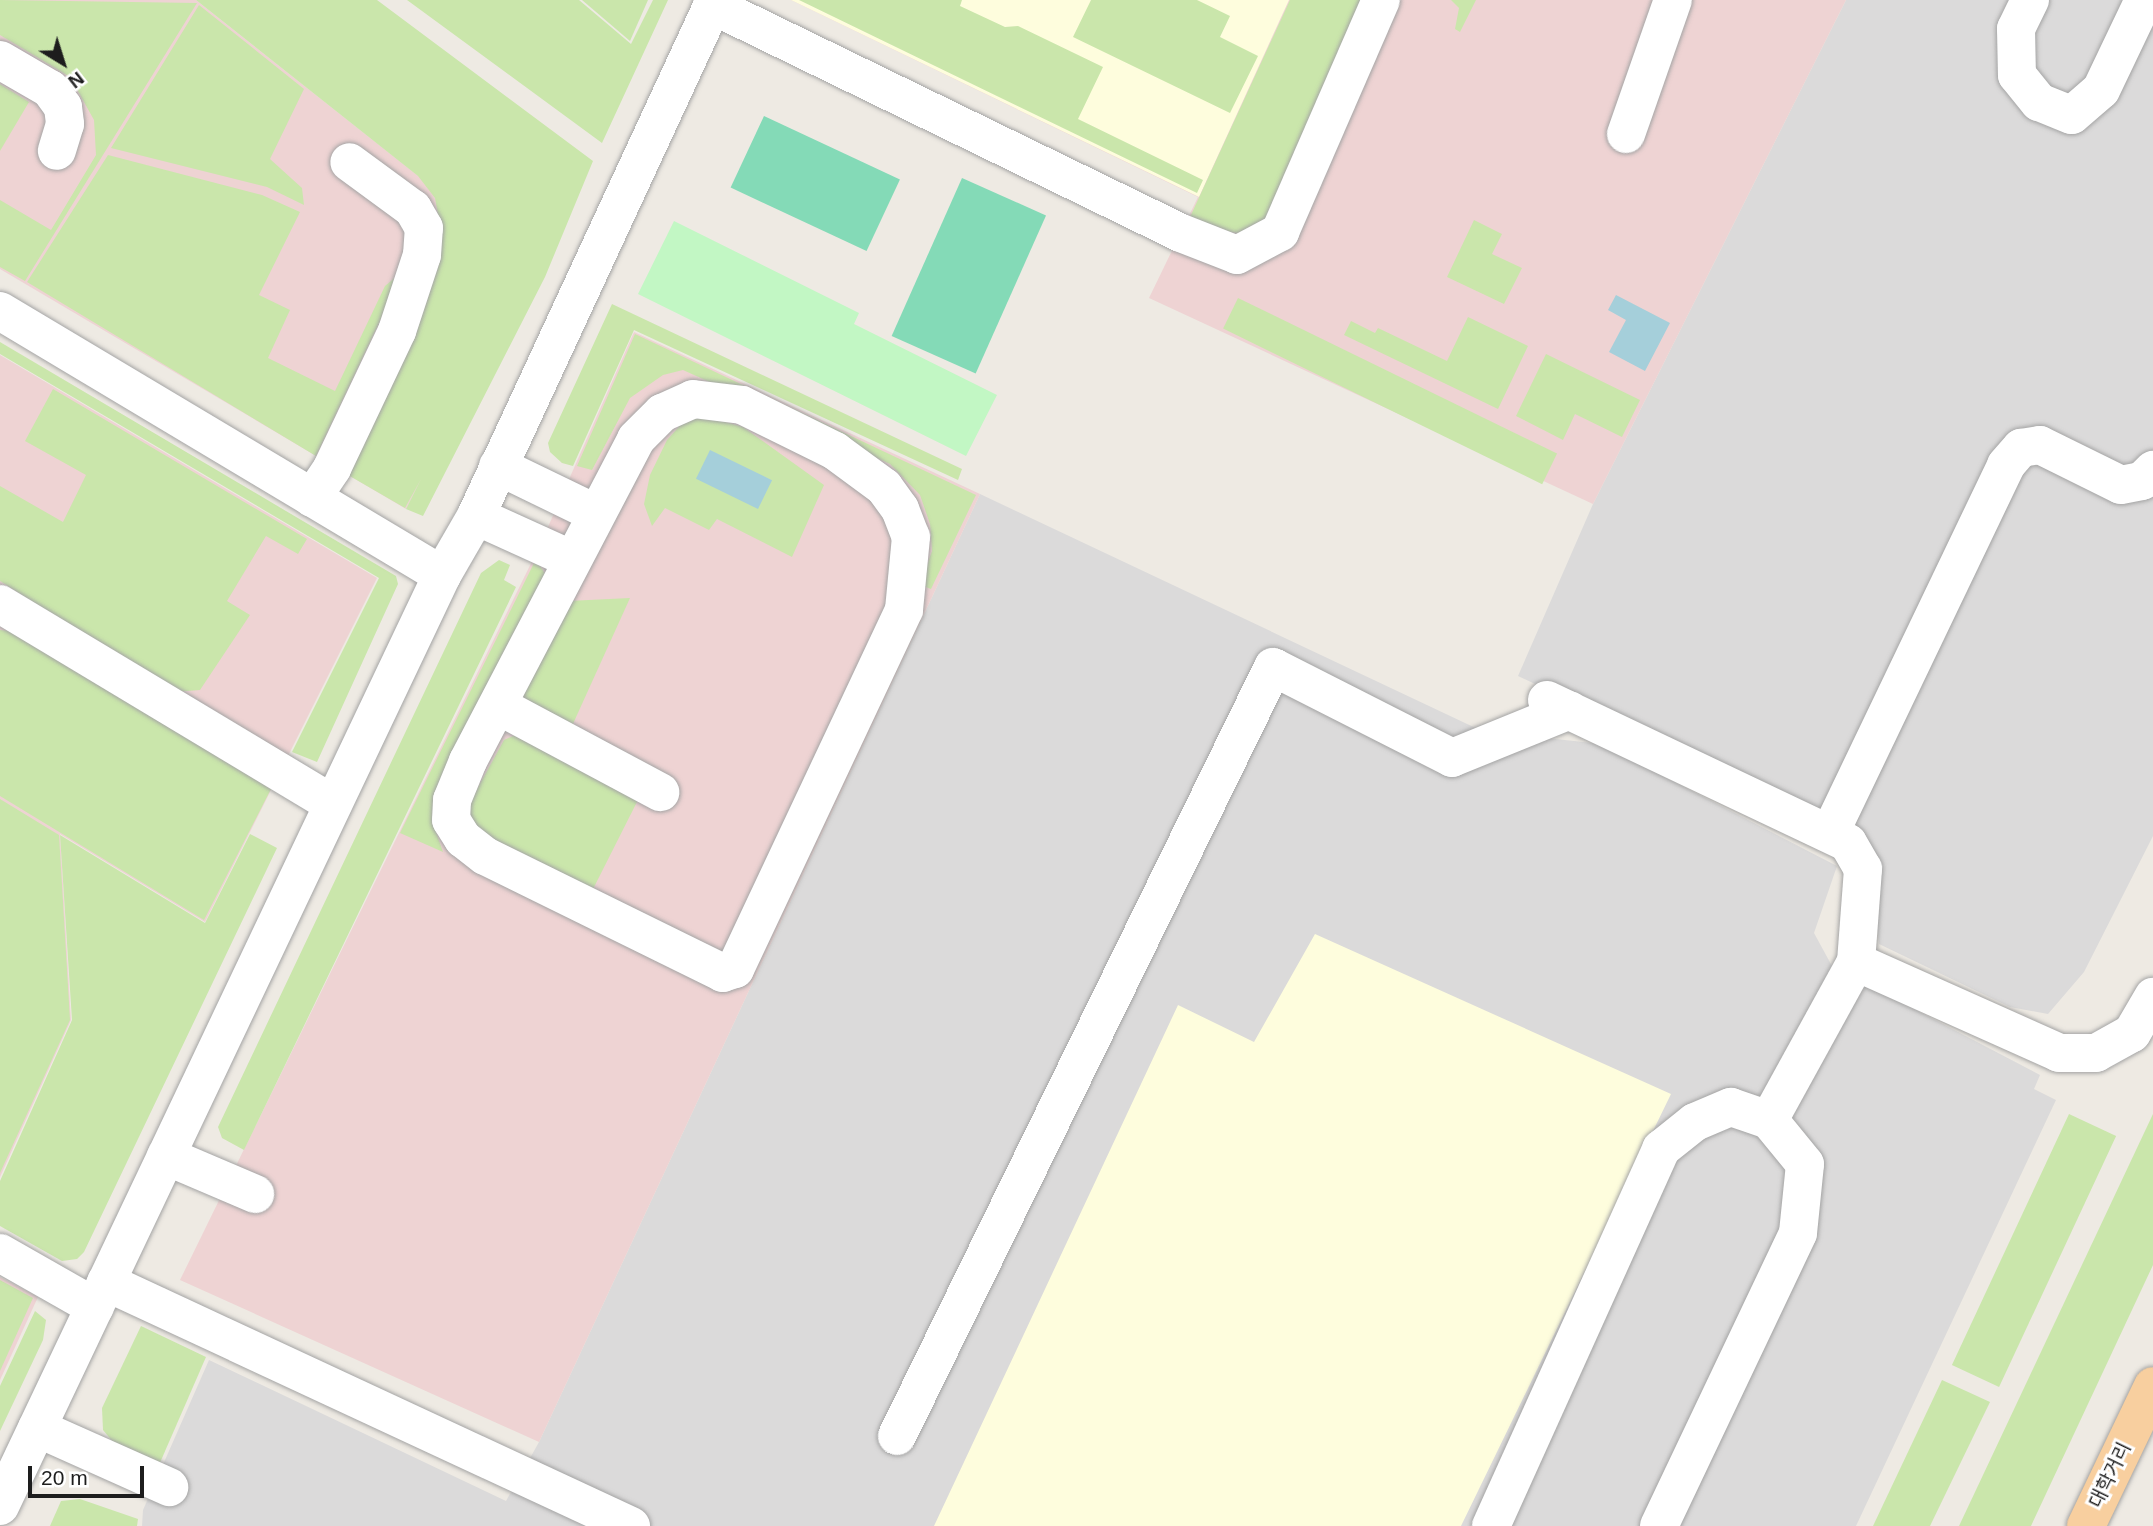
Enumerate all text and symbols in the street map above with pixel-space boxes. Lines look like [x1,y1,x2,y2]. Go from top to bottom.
north arrow [28,28,98,98]
text: N [64,67,88,92]
street label: 대학거리 [2084,1439,2136,1511]
scale bar [32,1452,147,1496]
text: 20 m [41,1466,88,1489]

